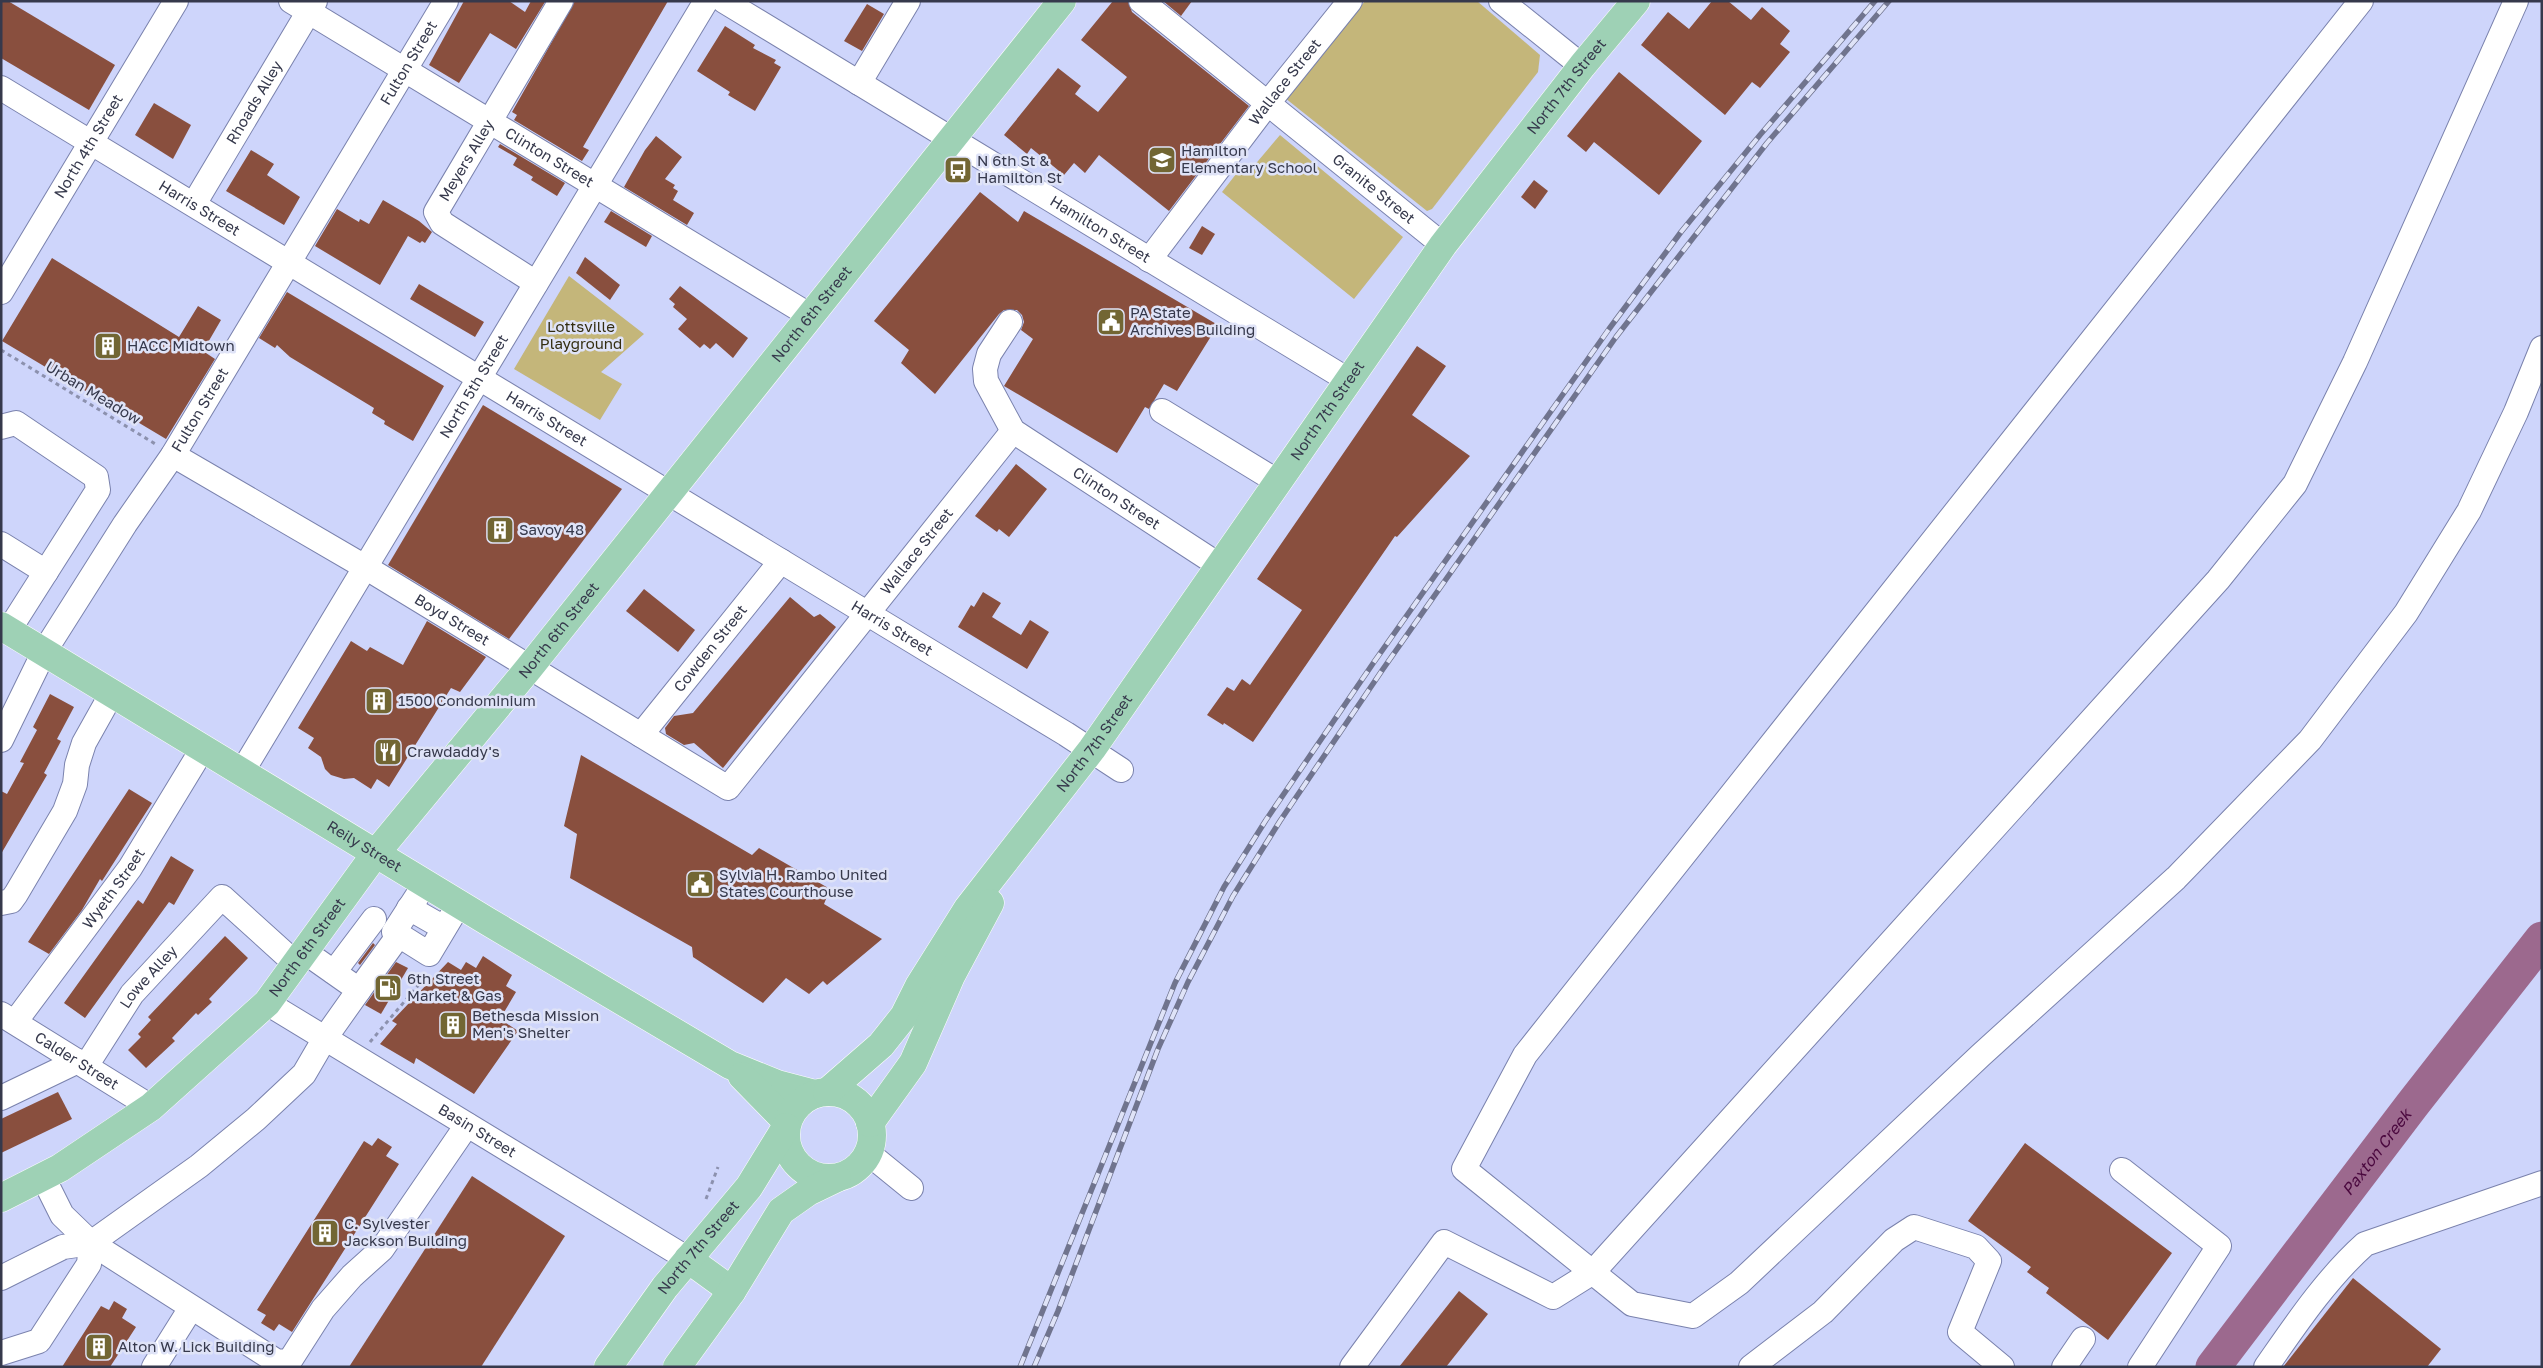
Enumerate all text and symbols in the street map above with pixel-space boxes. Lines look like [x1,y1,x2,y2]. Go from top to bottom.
street label: Fulton Street [376,17,440,108]
street label: North 7th Street [1522,34,1609,137]
street label: Wallace Street [1244,35,1324,128]
street label: Rhoads Alley [222,57,286,147]
street label: North 4th Street [50,91,126,201]
street label: Meyers Alley [435,115,497,204]
street label: Clinton Street [502,123,597,190]
place label: Hamilton Elementary School [1181,141,1317,176]
school or university icon: Hamilton Elementary School [1147,145,1177,175]
street label: Granite Street [1329,149,1419,227]
place label: N 6th St & Hamilton St [977,151,1062,186]
bus stop icon: N 6th St & Hamilton St [943,155,973,185]
street label: Harris Street [156,176,244,239]
street label: Hamilton Street [1047,191,1154,266]
street label: North 6th Street [767,262,855,365]
place label: PA State Archives Building [1130,303,1255,338]
public building icon: PA State Archives Building [1096,307,1126,337]
park label: Lottsville Playground [540,317,622,352]
building icon: HACC Midtown [93,331,123,361]
street label: North 5th Street [435,331,511,441]
place label: HACC Midtown [127,336,235,354]
street label: Urban Meadow [43,357,144,428]
street label: North 7th Street [1286,357,1368,463]
street label: Fulton Street [167,364,231,455]
street label: Harris Street [503,387,591,450]
street label: Clinton Street [1070,463,1164,533]
street label: Wallace Street [876,504,956,598]
building icon: Savoy 48 [485,515,515,545]
place label: Savoy 48 [519,520,584,538]
street label: North 6th Street [514,578,602,682]
street label: Boyd Street [412,589,493,649]
street label: Harris Street [849,596,936,659]
street label: Cowden Street [669,601,750,695]
building icon: 1500 Condominium [364,686,394,716]
street label: North 7th Street [1052,690,1135,795]
place label: 1500 Condominium [398,691,536,709]
restaurant icon: Crawdaddy's [373,737,403,767]
place label: Crawdaddy's [407,742,500,760]
street label: Reily Street [324,816,405,875]
street label: Wyeth Street [78,845,148,932]
place label: Sylvia H. Rambo United States Courthouse [719,865,888,900]
public building icon: Sylvia H. Rambo United States Courthouse [685,869,715,899]
street label: North 6th Street [264,894,348,1000]
street label: Lowe Alley [115,941,181,1011]
place label: 6th Street Market & Gas [407,969,502,1004]
fuel station icon: 6th Street Market & Gas [373,973,403,1003]
place label: Bethesda Mission Men's Shelter [472,1006,599,1041]
building icon: Bethesda Mission Men's Shelter [438,1010,468,1040]
street label: Calder Street [32,1027,122,1093]
street label: Basin Street [435,1099,520,1161]
water label: Paxton Creek [2337,1103,2417,1199]
street label: North 7th Street [653,1196,742,1297]
place label: C. Sylvester Jackson Building [344,1214,467,1249]
building icon: C. Sylvester Jackson Building [310,1218,340,1248]
building icon: Alton W. Lick Building [84,1332,114,1362]
place label: Alton W. Lick Building [118,1337,274,1355]

